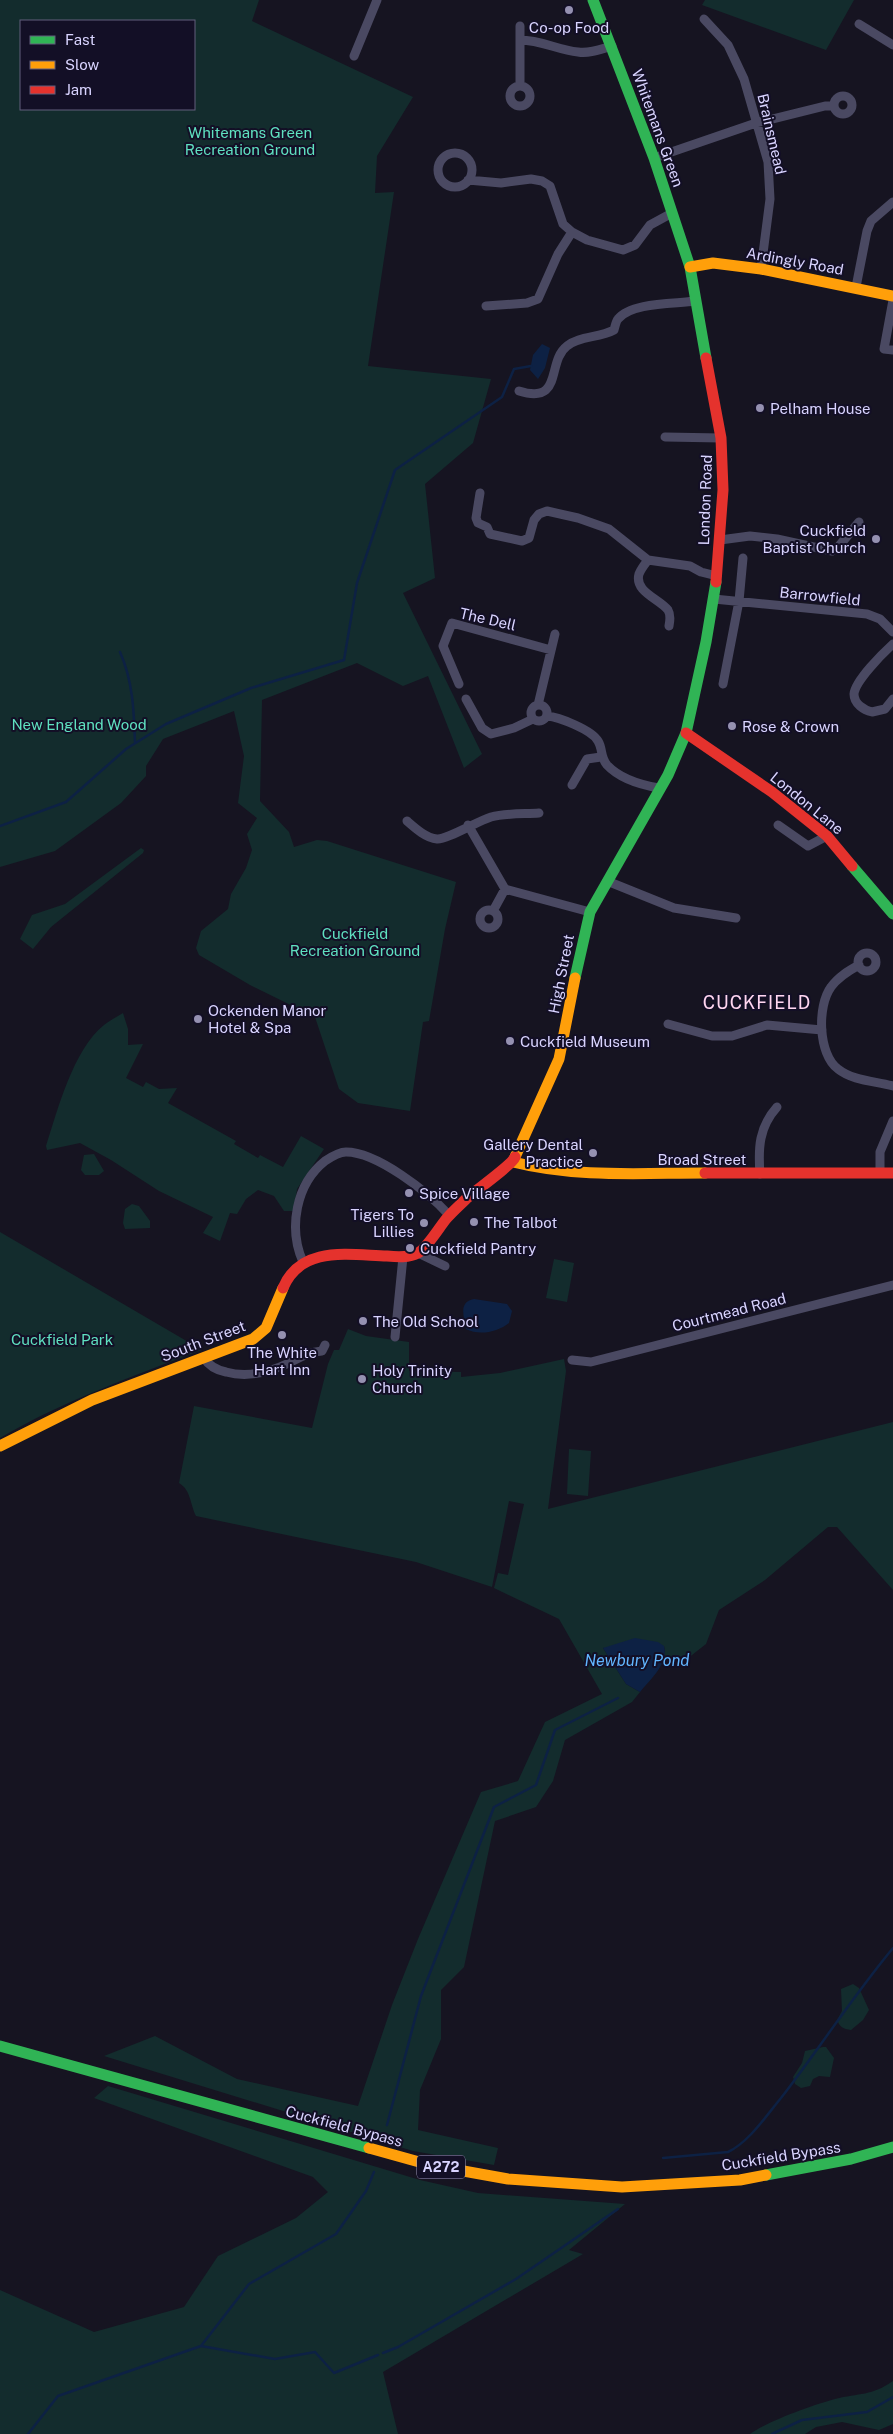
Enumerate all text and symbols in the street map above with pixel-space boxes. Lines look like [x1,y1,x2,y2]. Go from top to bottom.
marker: Co-op Food [563,4,575,16]
place label: Co-op Food [529,19,609,36]
legend [20,20,195,110]
text: Fast [65,31,95,48]
text: Slow [65,56,100,73]
street label: Whitemans Green [629,67,687,189]
text: Jam [65,81,92,98]
street label: Brainsmead [754,92,790,176]
park label: Whitemans Green Recreation Ground [185,124,315,158]
street label: Ardingly Road [745,244,845,278]
place label: Pelham House [770,400,871,417]
marker: Pelham House [754,402,766,414]
street label: London Road [695,454,715,546]
place label: Cuckfield Baptist Church [762,522,866,556]
marker: Cuckfield Baptist Church [870,533,882,545]
street label: Barrowfield [779,583,861,609]
street label: The Dell [458,604,518,634]
park label: New England Wood [11,716,147,733]
place label: Rose & Crown [742,718,839,735]
marker: Rose & Crown [726,720,738,732]
street label: London Lane [767,768,847,838]
park label: Cuckfield Recreation Ground [290,925,420,959]
street label: High Street [545,933,577,1015]
district label: CUCKFIELD [703,992,811,1013]
place label: Ockenden Manor Hotel & Spa [208,1002,327,1036]
marker: Ockenden Manor Hotel & Spa [192,1013,204,1025]
place label: Cuckfield Museum [520,1033,650,1050]
marker: Cuckfield Museum [504,1035,516,1047]
place label: Gallery Dental Practice [483,1136,583,1170]
marker: Gallery Dental Practice [587,1147,599,1159]
street label: Broad Street [658,1151,747,1168]
place label: Spice Village [419,1185,510,1202]
marker: Spice Village [403,1187,415,1199]
place label: Tigers To Lillies [350,1206,414,1240]
place label: The Talbot [484,1214,557,1231]
marker: The Talbot [468,1216,480,1228]
marker: Tigers To Lillies [418,1217,430,1229]
place label: Cuckfield Pantry [420,1240,536,1257]
marker: Cuckfield Pantry [404,1242,416,1254]
street label: Courtmead Road [670,1290,788,1334]
place label: The Old School [373,1313,479,1330]
marker: The Old School [357,1315,369,1327]
street label: South Street [158,1317,248,1365]
marker: The White Hart Inn [276,1329,288,1341]
park label: Cuckfield Park [11,1331,113,1348]
place label: The White Hart Inn [247,1344,317,1378]
place label: Holy Trinity Church [372,1362,452,1396]
marker: Holy Trinity Church [356,1373,368,1385]
water label: Newbury Pond [584,1651,690,1670]
street label: Cuckfield Bypass [284,2102,404,2150]
street label: Cuckfield Bypass [720,2138,842,2174]
road number: A272 [417,2156,465,2178]

